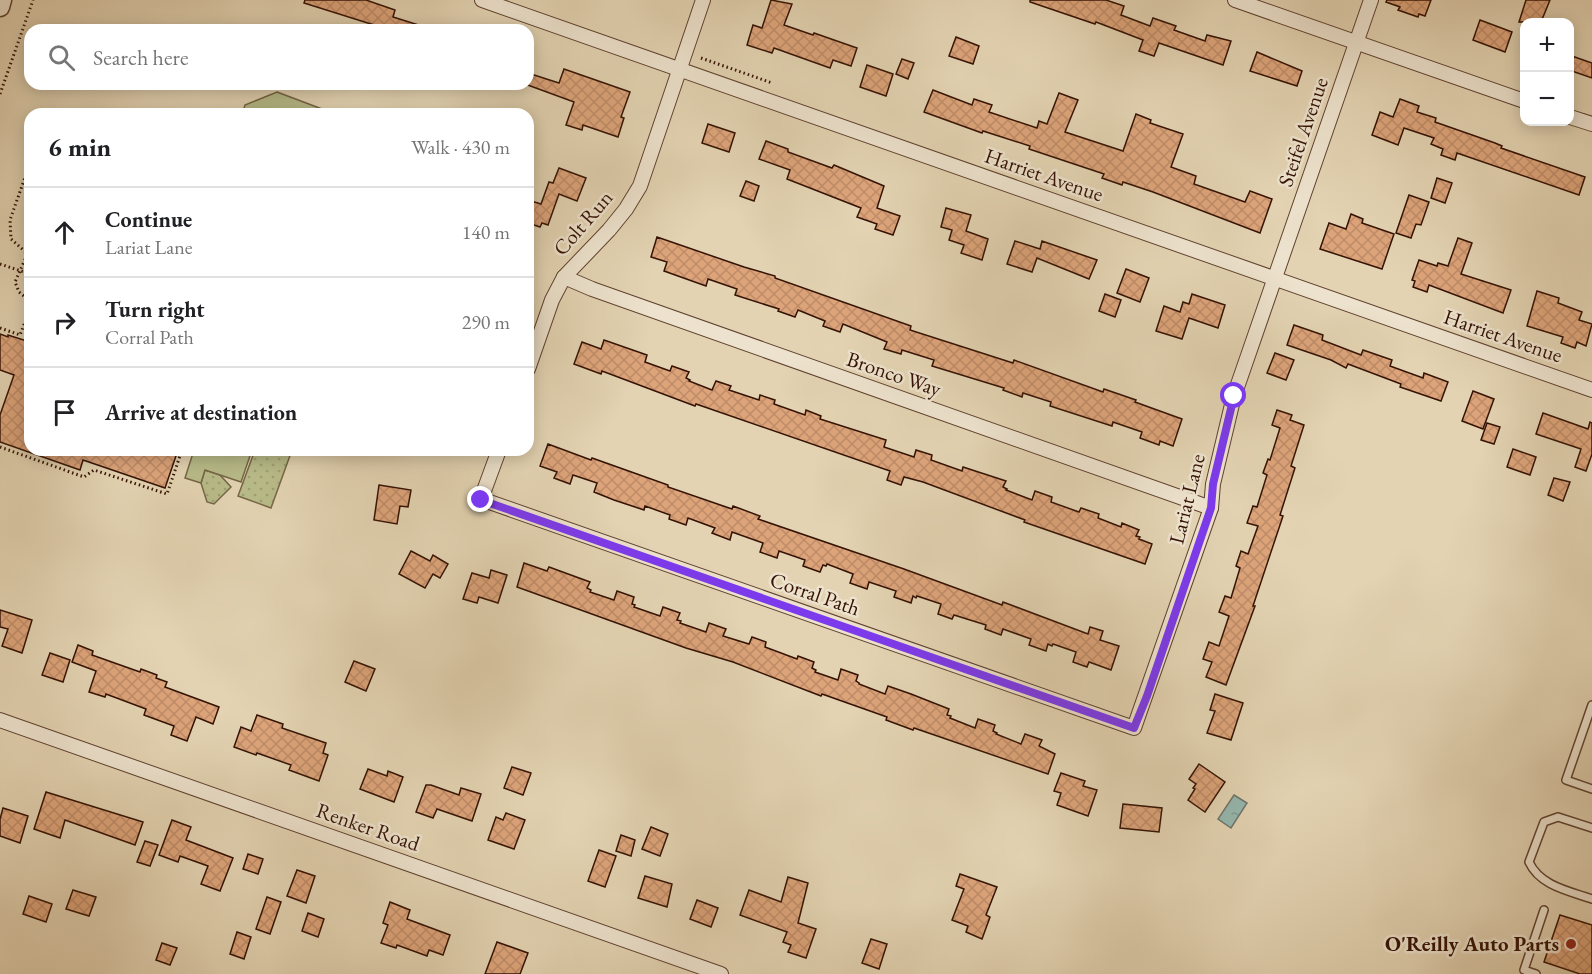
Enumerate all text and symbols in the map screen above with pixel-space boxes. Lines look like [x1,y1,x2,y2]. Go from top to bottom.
map controls [1520,18,1574,126]
button: + [1520,18,1574,72]
search box [24,24,534,90]
icon: search [45,41,78,74]
text: Search here [93,43,188,72]
button: − [1520,72,1574,126]
street label: Steifel Avenue [1271,74,1334,190]
text: 6 min [48,130,111,164]
text: Walk · 430 m [411,134,510,160]
street label: Harriet Avenue [981,142,1107,207]
street label: Colt Run [547,184,618,261]
text: Continue [105,205,192,234]
icon: ahead [48,216,81,249]
text: 140 m [462,219,510,245]
text: Lariat Lane [105,234,193,260]
text: Turn right [105,295,204,324]
street label: Harriet Avenue [1440,303,1566,368]
icon: right [48,306,81,339]
text: 290 m [462,309,510,335]
text: Corral Path [105,324,194,350]
street label: Bronco Way [843,345,946,403]
route start [1220,382,1246,408]
icon: arrive [48,396,81,429]
text: Arrive at destination [105,398,297,427]
street label: Lariat Lane [1162,451,1211,547]
route end [467,486,493,512]
street label: Corral Path [767,566,864,622]
street label: Renker Road [313,796,424,857]
place label: O'Reilly Auto Parts [1385,930,1559,957]
marker: O'Reilly Auto Parts [1564,937,1578,951]

